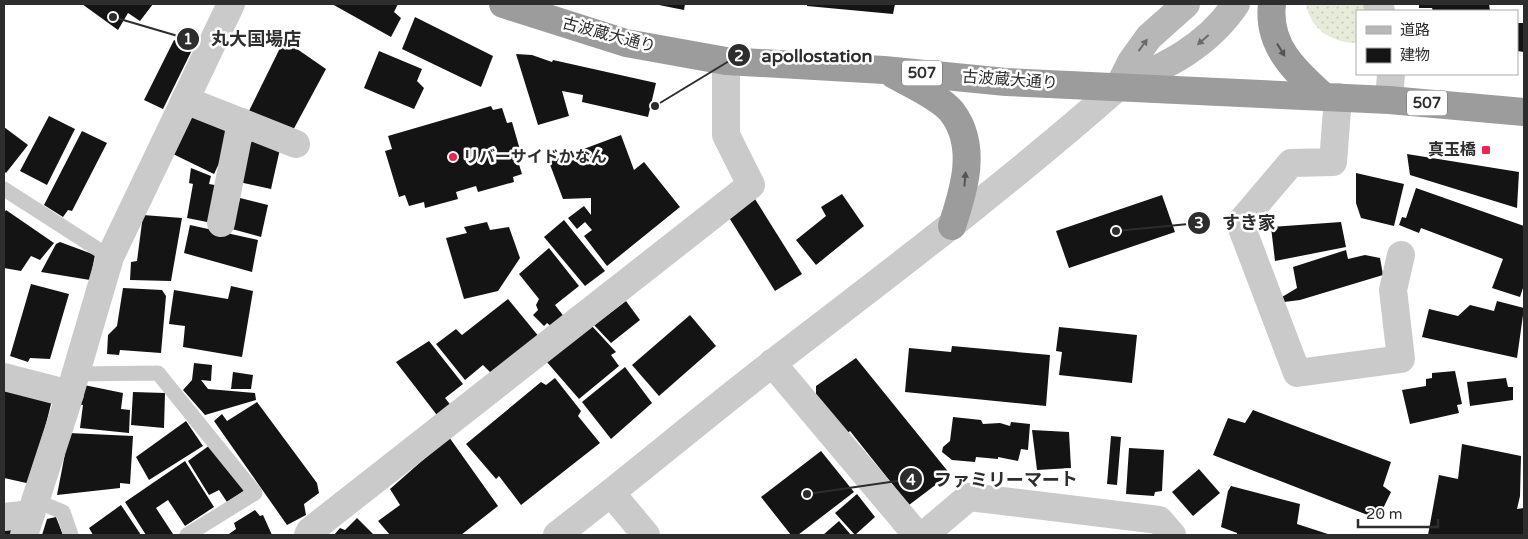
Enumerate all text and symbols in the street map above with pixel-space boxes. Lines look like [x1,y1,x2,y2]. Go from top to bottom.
legend [1356,10,1518,75]
street label: 古波蔵大通り [560,13,658,57]
text: 道路 [1400,21,1430,39]
callout: 丸大国場店 [176,22,311,55]
text: 丸大国場店 [211,28,301,50]
text: 1 [183,30,193,48]
one-way arrow [1197,34,1210,45]
callout: apollostation [727,39,883,72]
one-way arrow [1138,39,1149,52]
one-way arrow [1276,44,1286,57]
text: apollostation [762,45,872,67]
text: 建物 [1400,46,1430,64]
text: 2 [734,47,744,65]
road number: 507 [902,60,942,86]
street label: 古波蔵大通り [961,67,1059,93]
road number: 507 [1407,90,1447,116]
place label: 真玉橋 [1428,140,1476,160]
marker: 真玉橋 [1480,144,1492,156]
place label: リバーサイドかなん [463,147,607,167]
marker: リバーサイドかなん [447,151,459,163]
one-way arrow [961,171,969,187]
callout: すき家 [1187,206,1286,239]
text: すき家 [1222,212,1276,234]
text: 3 [1194,214,1204,232]
callout: ファミリーマート [899,463,1088,496]
text: ファミリーマート [934,469,1078,491]
text: 4 [906,471,916,489]
scale bar [1358,496,1438,528]
text: 20 m [1366,505,1403,523]

